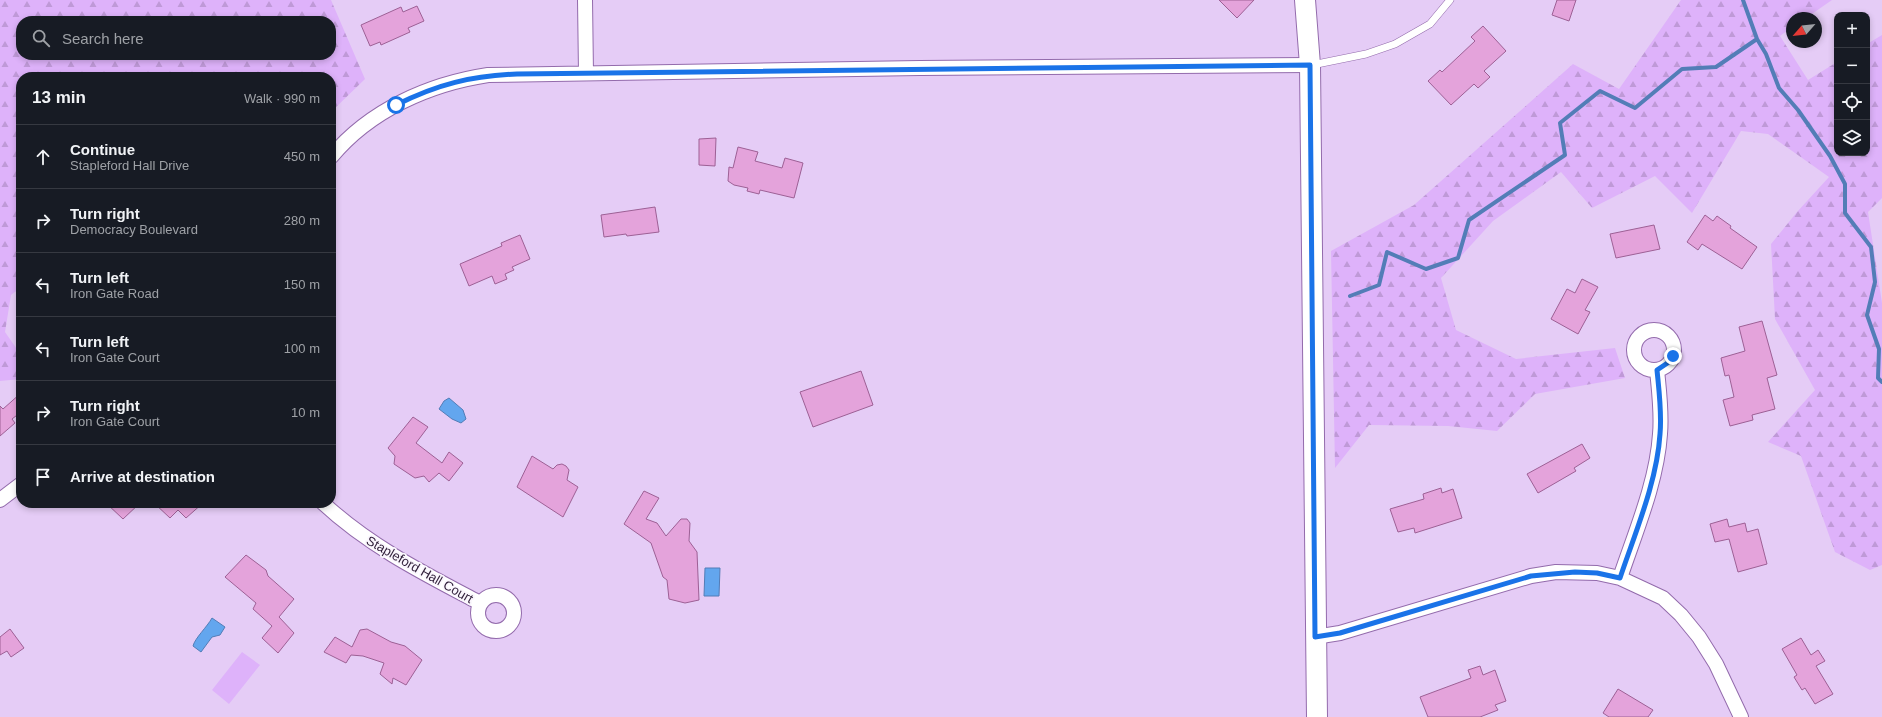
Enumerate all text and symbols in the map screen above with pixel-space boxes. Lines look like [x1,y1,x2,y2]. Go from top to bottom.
north arrow [1786,12,1822,48]
map controls [1834,12,1870,156]
button: + [1834,12,1870,48]
search box [16,16,336,60]
icon: search [30,27,52,49]
text: Search here [62,30,144,47]
button: − [1834,48,1870,84]
button: locate [1834,84,1870,120]
text: 13 min [32,88,86,107]
text: Walk · 990 m [244,91,320,106]
route start [387,96,405,114]
button: layers [1834,120,1870,156]
text: Continue [70,141,135,158]
icon: ahead [32,146,54,168]
text: 450 m [284,149,320,164]
text: Stapleford Hall Drive [70,158,189,173]
text: Turn right [70,205,140,222]
icon: right [32,210,54,232]
text: 280 m [284,213,320,228]
text: Democracy Boulevard [70,222,198,237]
text: Turn left [70,269,129,286]
icon: left [32,274,54,296]
text: 150 m [284,277,320,292]
text: Iron Gate Road [70,286,159,301]
text: Turn left [70,333,129,350]
icon: left [32,338,54,360]
text: 100 m [284,341,320,356]
route end [1664,347,1682,365]
text: Iron Gate Court [70,350,160,365]
text: Turn right [70,397,140,414]
icon: right [32,402,54,424]
text: 10 m [291,405,320,420]
text: Iron Gate Court [70,414,160,429]
icon: arrive [32,466,54,488]
text: Arrive at destination [70,468,215,485]
street label: Stapleford Hall Court [364,533,476,606]

